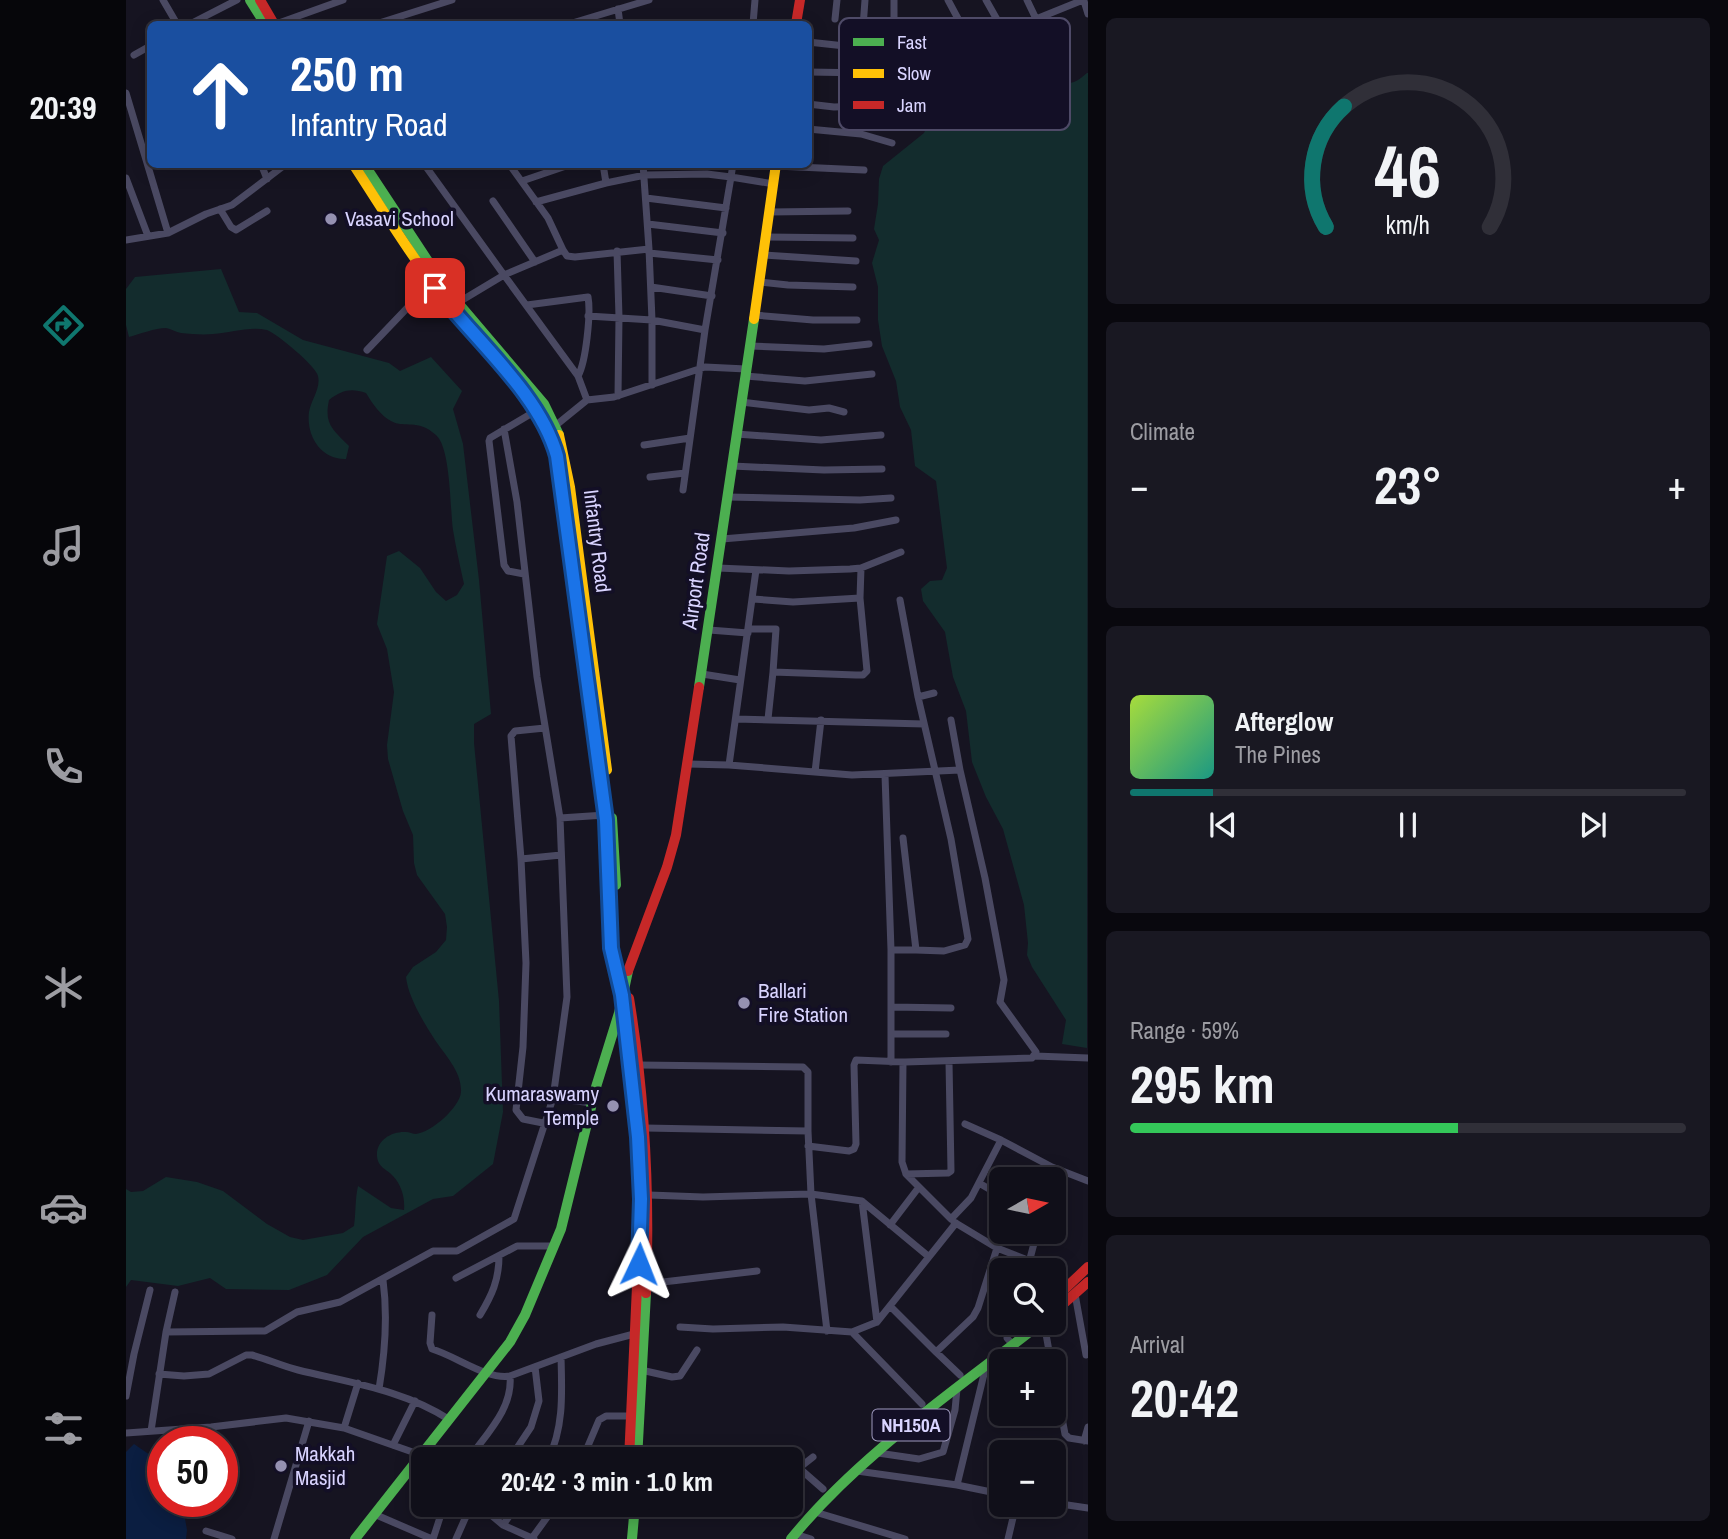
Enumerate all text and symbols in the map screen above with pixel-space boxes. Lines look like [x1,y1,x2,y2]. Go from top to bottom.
legend [839,18,1070,130]
text: Fast [897,29,927,55]
text: 250 m [290,40,404,106]
icon: ahead [175,49,266,140]
text: Slow [897,60,932,86]
text: 20:39 [29,86,97,129]
text: Jam [897,92,926,118]
text: Infantry Road [290,103,448,146]
text: 46 [1375,122,1441,220]
place label: Vasavi School [345,204,454,233]
text: km/h [1386,208,1430,242]
marker: Vasavi School [323,211,339,227]
pin [405,258,465,318]
icon: arrive [416,269,454,307]
icon: directions [39,301,88,350]
text: Climate [1130,416,1195,447]
text: 23° [1374,450,1442,520]
text: − [1130,460,1148,511]
text: + [1668,460,1686,511]
street label: Infantry Road [577,488,618,594]
icon: music [39,521,88,570]
street label: Airport Road [674,531,717,632]
text: Afterglow [1235,704,1333,739]
text: The Pines [1235,739,1321,770]
icon: phone [39,742,88,791]
icon: previous [1204,806,1242,844]
icon: pause [1389,806,1427,844]
icon: next [1574,806,1612,844]
icon: climate [39,963,88,1012]
place label: Ballari Fire Station [758,976,848,1029]
marker: Ballari Fire Station [736,995,752,1011]
text: Range · 59% [1130,1015,1239,1046]
text: 295 km [1130,1049,1275,1119]
place label: Kumaraswamy Temple [485,1079,599,1132]
marker: Kumaraswamy Temple [605,1098,621,1114]
north arrow [989,1167,1066,1244]
map controls [989,1167,1066,1517]
icon: car [39,1183,88,1232]
position arrow [602,1227,676,1301]
button: search [989,1258,1066,1335]
text: Arrival [1130,1329,1185,1360]
button: + [989,1349,1066,1426]
text: 20:42 [1130,1363,1239,1433]
icon: filters [39,1404,88,1453]
road number: NH150A [872,1410,950,1441]
speed limit sign: 50 [147,1426,238,1517]
place label: Makkah Masjid [295,1439,355,1492]
button: − [989,1440,1066,1517]
marker: Makkah Masjid [273,1458,289,1474]
text: 20:42 · 3 min · 1.0 km [501,1464,713,1499]

